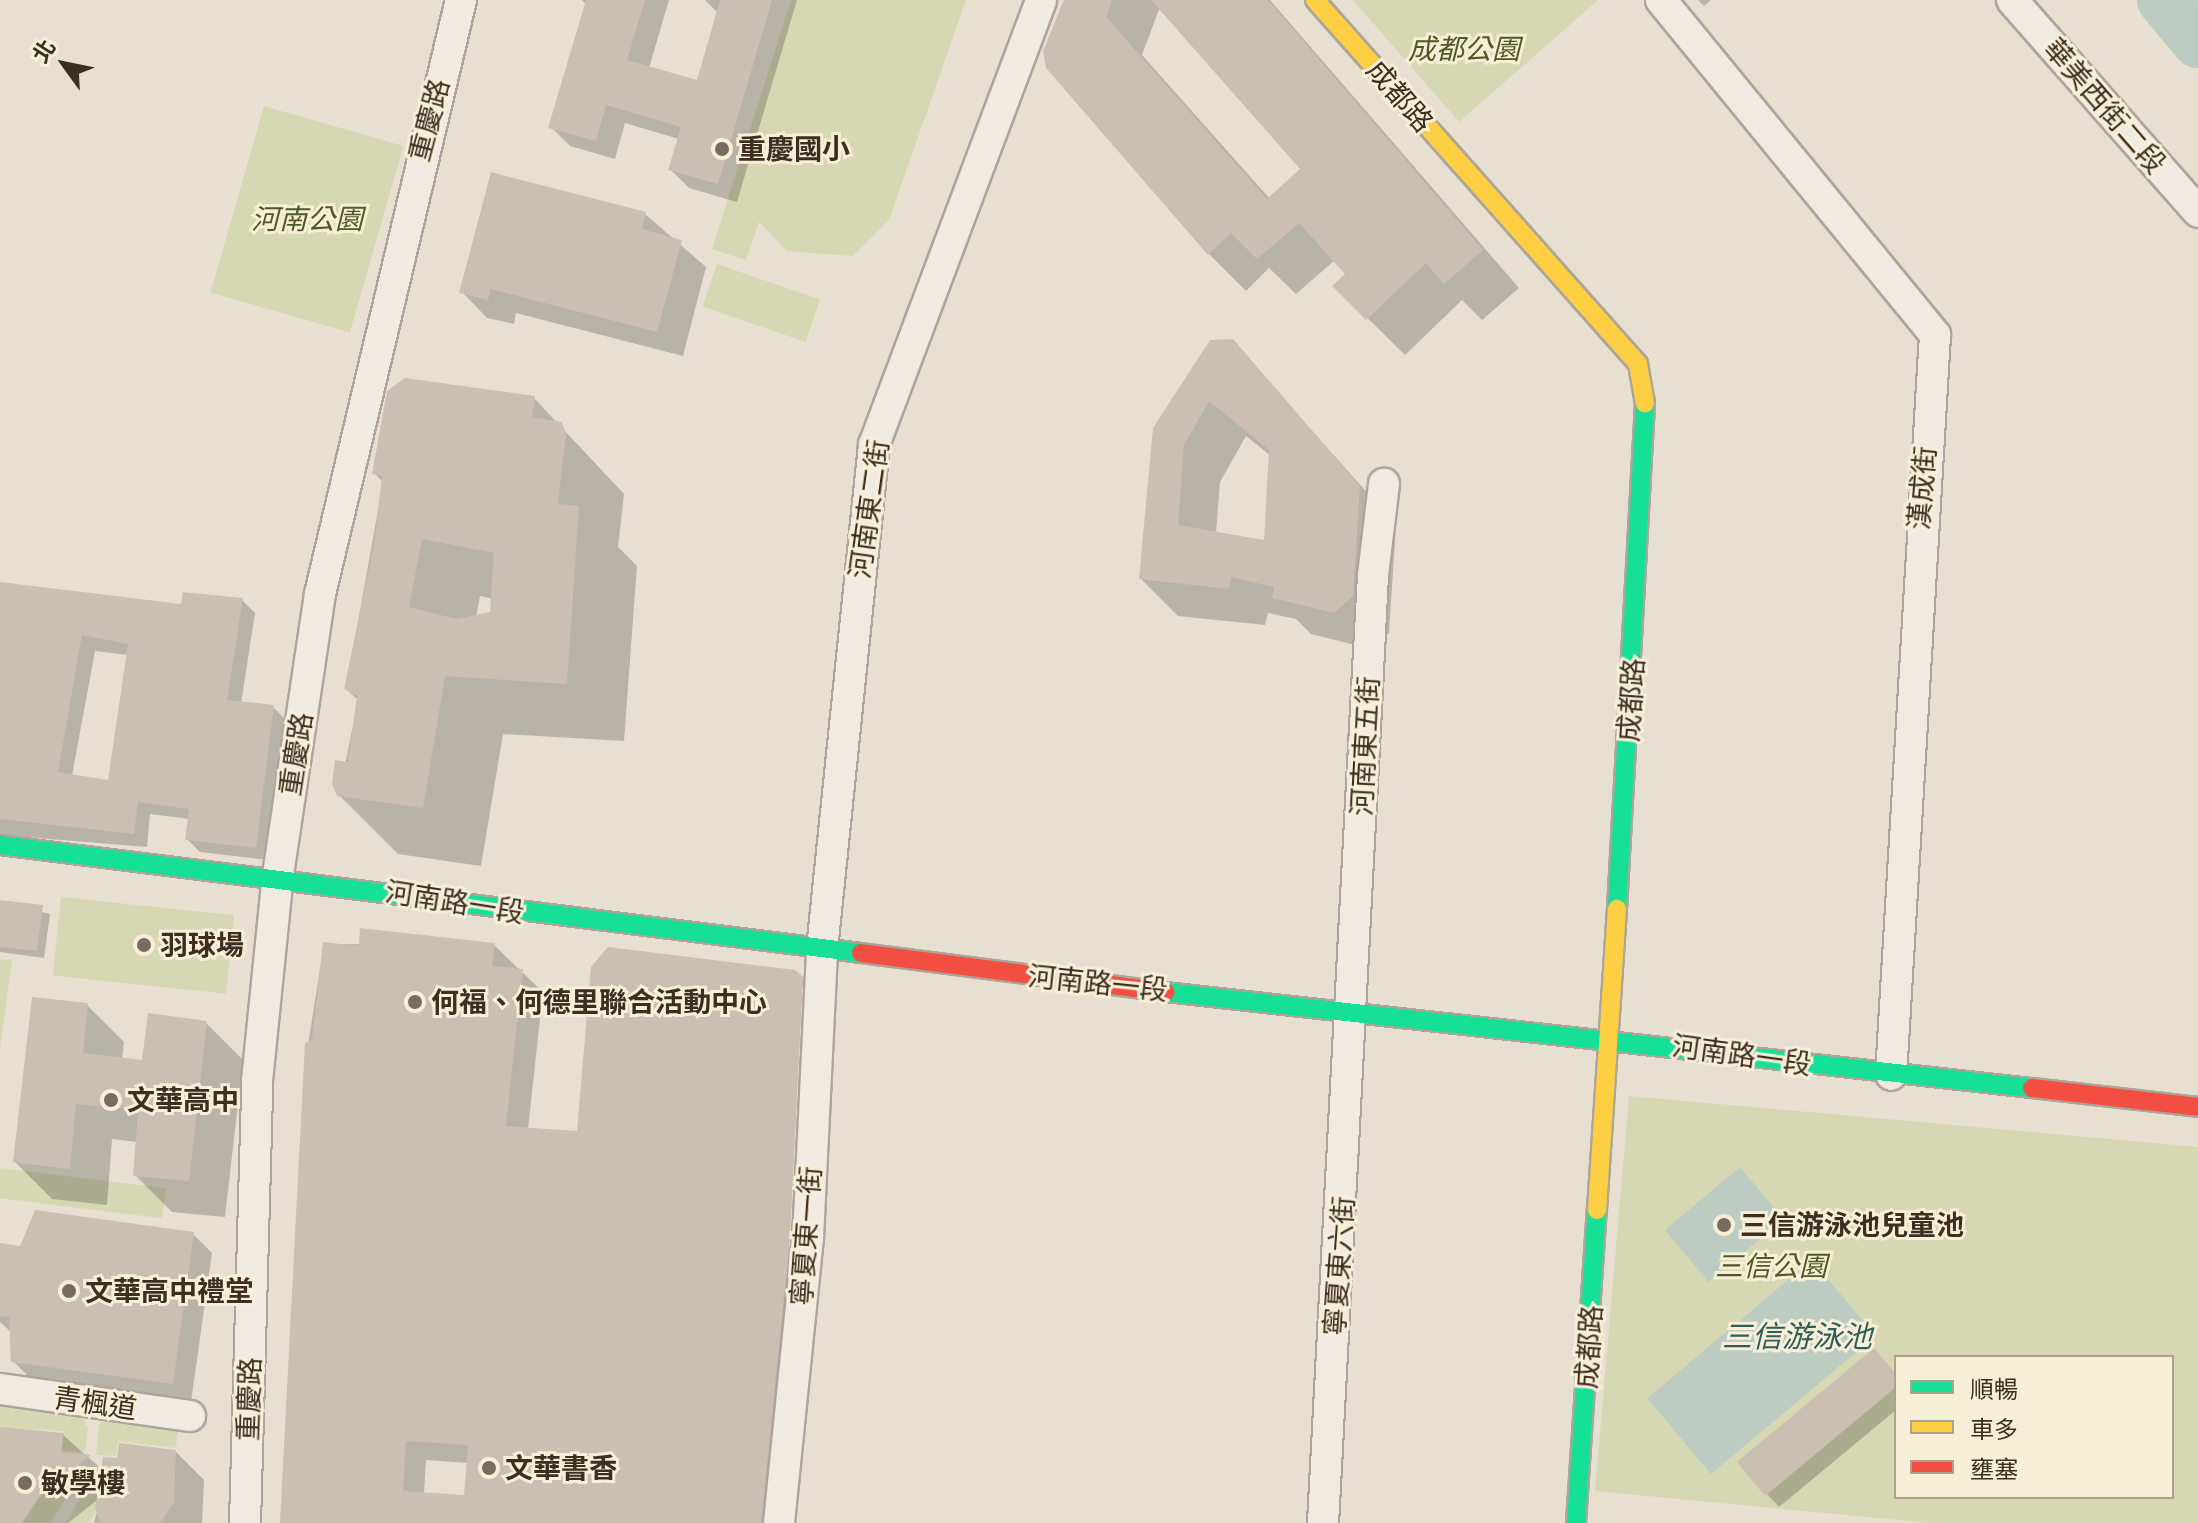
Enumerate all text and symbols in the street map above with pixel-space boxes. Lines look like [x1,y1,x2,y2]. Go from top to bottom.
north arrow [24,24,104,104]
park label: 成都公園 [1408,32,1520,66]
street label: 華美西街二段 [2037,32,2173,180]
text: 北 [26,34,62,68]
street label: 成都路 [1360,53,1440,139]
street label: 重慶路 [402,75,456,165]
place label: 重慶國小 [738,132,850,166]
marker: 重慶國小 [713,140,731,158]
park label: 河南公園 [251,202,363,236]
street label: 河南東二街 [843,437,895,581]
street label: 漢成街 [1902,445,1942,531]
street label: 成都路 [1611,657,1651,743]
street label: 河南東五街 [1345,675,1385,817]
street label: 重慶路 [273,710,319,798]
street label: 河南路一段 [383,874,527,930]
place label: 羽球場 [160,928,244,962]
marker: 羽球場 [135,936,153,954]
street label: 河南路一段 [1027,959,1169,1007]
place label: 何福、何德里聯合活動中心 [431,985,767,1019]
marker: 何福、何德里聯合活動中心 [406,993,424,1011]
street label: 河南路一段 [1670,1029,1814,1081]
place label: 文華高中 [127,1083,239,1117]
marker: 文華高中 [102,1091,120,1109]
street label: 寧夏東一街 [784,1165,828,1307]
street label: 寧夏東六街 [1317,1195,1361,1337]
place label: 三信游泳池兒童池 [1740,1208,1964,1242]
marker: 三信游泳池兒童池 [1715,1216,1733,1234]
park label: 三信公園 [1715,1249,1827,1283]
place label: 文華高中禮堂 [85,1274,253,1308]
marker: 文華高中禮堂 [60,1282,78,1300]
street label: 成都路 [1569,1304,1609,1390]
water label: 三信游泳池 [1722,1318,1872,1354]
legend [1894,1355,2174,1499]
street label: 重慶路 [231,1356,267,1442]
text: 順暢 [1970,1374,2018,1405]
street label: 青楓道 [51,1381,139,1425]
text: 車多 [1970,1414,2018,1445]
place label: 文華書香 [505,1451,617,1485]
text: 壅塞 [1970,1454,2018,1485]
marker: 文華書香 [480,1459,498,1477]
place label: 敏學樓 [41,1466,125,1500]
marker: 敏學樓 [16,1474,34,1492]

